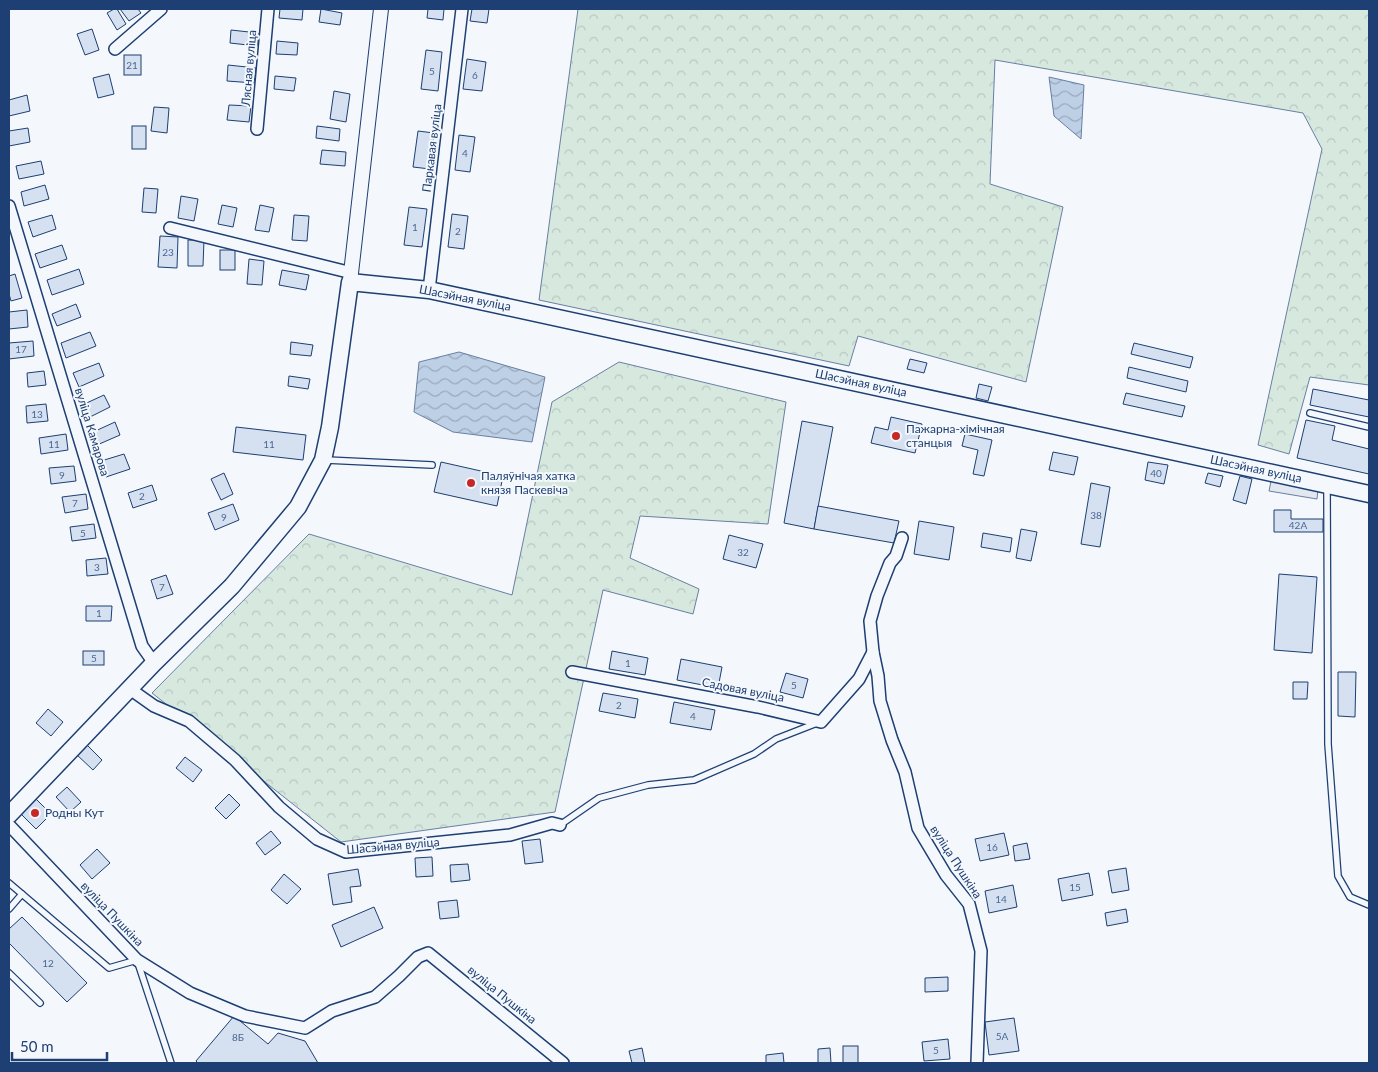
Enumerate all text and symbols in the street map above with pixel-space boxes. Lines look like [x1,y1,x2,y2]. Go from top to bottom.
street label: Лясная вуліца [238,29,259,108]
house number: 21 [126,59,138,71]
house number: 5 [429,65,435,77]
house number: 6 [472,69,478,81]
street label: Паркавая вуліца [419,103,444,193]
house number: 4 [462,147,468,159]
house number: 1 [412,221,418,233]
house number: 2 [455,225,461,237]
house number: 23 [162,246,174,258]
street label: Шасэйная вуліца [418,281,512,314]
house number: 17 [15,343,27,355]
street label: Шасэйная вуліца [814,365,908,400]
street label: вуліца Камарова [72,386,113,478]
house number: 13 [31,408,43,420]
place label: Пажарна-хімічная станцыя [906,421,1005,450]
marker: Пажарна-хімічная станцыя [890,430,902,442]
house number: 11 [48,438,60,450]
house number: 11 [263,438,275,450]
street label: Шасэйная вуліца [1209,451,1303,486]
house number: 40 [1150,467,1162,479]
place label: Паляўнічая хатка князя Паскевіча [481,468,576,497]
house number: 9 [59,469,65,481]
marker: Паляўнічая хатка князя Паскевіча [465,477,477,489]
house number: 2 [139,490,145,502]
house number: 7 [72,497,78,509]
house number: 38 [1090,509,1102,521]
house number: 9 [221,511,227,523]
house number: 42А [1289,519,1307,531]
house number: 5 [80,527,86,539]
house number: 32 [737,546,749,558]
house number: 3 [94,561,100,573]
house number: 7 [159,581,165,593]
house number: 1 [96,607,102,619]
house number: 5 [91,652,97,664]
house number: 1 [625,657,631,669]
street label: Садовая вуліца [701,674,786,705]
house number: 5 [791,679,797,691]
house number: 2 [616,699,622,711]
house number: 4 [690,710,696,722]
place label: Родны Кут [45,805,104,820]
marker: Родны Кут [29,807,41,819]
street label: вуліца Пушкіна [927,822,986,901]
street label: Шасэйная вуліца [346,834,440,857]
house number: 16 [986,841,998,853]
street label: вуліца Пушкіна [78,878,147,949]
house number: 15 [1069,881,1081,893]
house number: 14 [995,893,1007,905]
house number: 12 [42,957,54,969]
street label: вуліца Пушкіна [465,962,540,1027]
scale bar [12,1030,108,1062]
house number: 5А [996,1030,1009,1042]
house number: 8Б [232,1031,244,1043]
text: 50 m [20,1037,54,1055]
house number: 5 [933,1044,939,1056]

